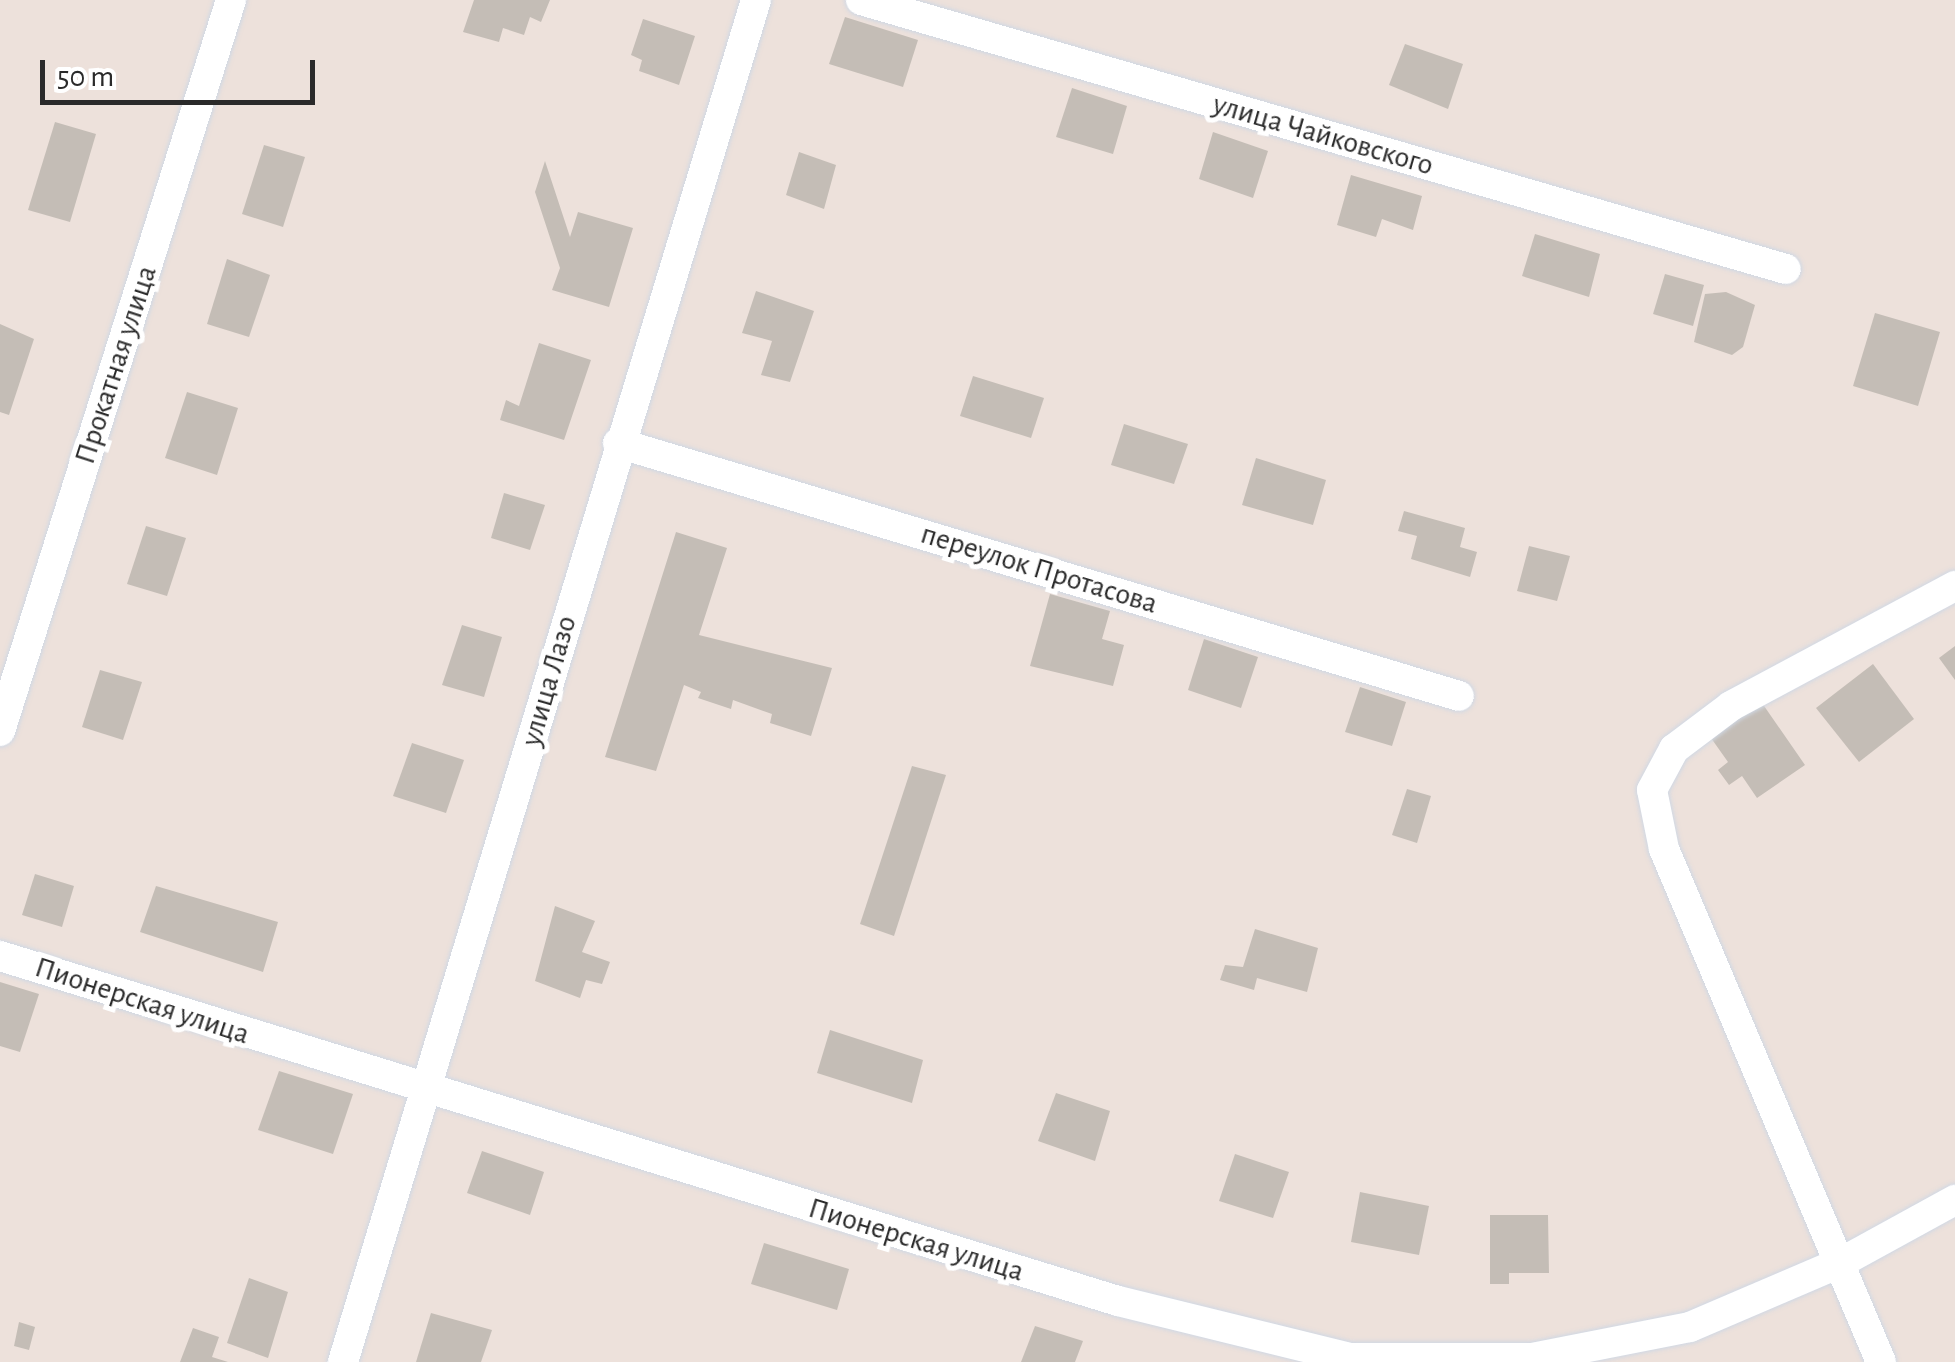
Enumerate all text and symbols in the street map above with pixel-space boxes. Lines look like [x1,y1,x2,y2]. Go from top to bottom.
scale bar [45,40,320,102]
text: 50 m [57,62,114,92]
street label: улица Чайковского [1209,86,1437,184]
street label: Прокатная улица [67,261,165,469]
street label: переулок Протасова [916,516,1162,622]
street label: улица Лазо [513,612,585,750]
street label: Пионерская улица [30,949,254,1053]
street label: Пионерская улица [804,1190,1028,1290]

